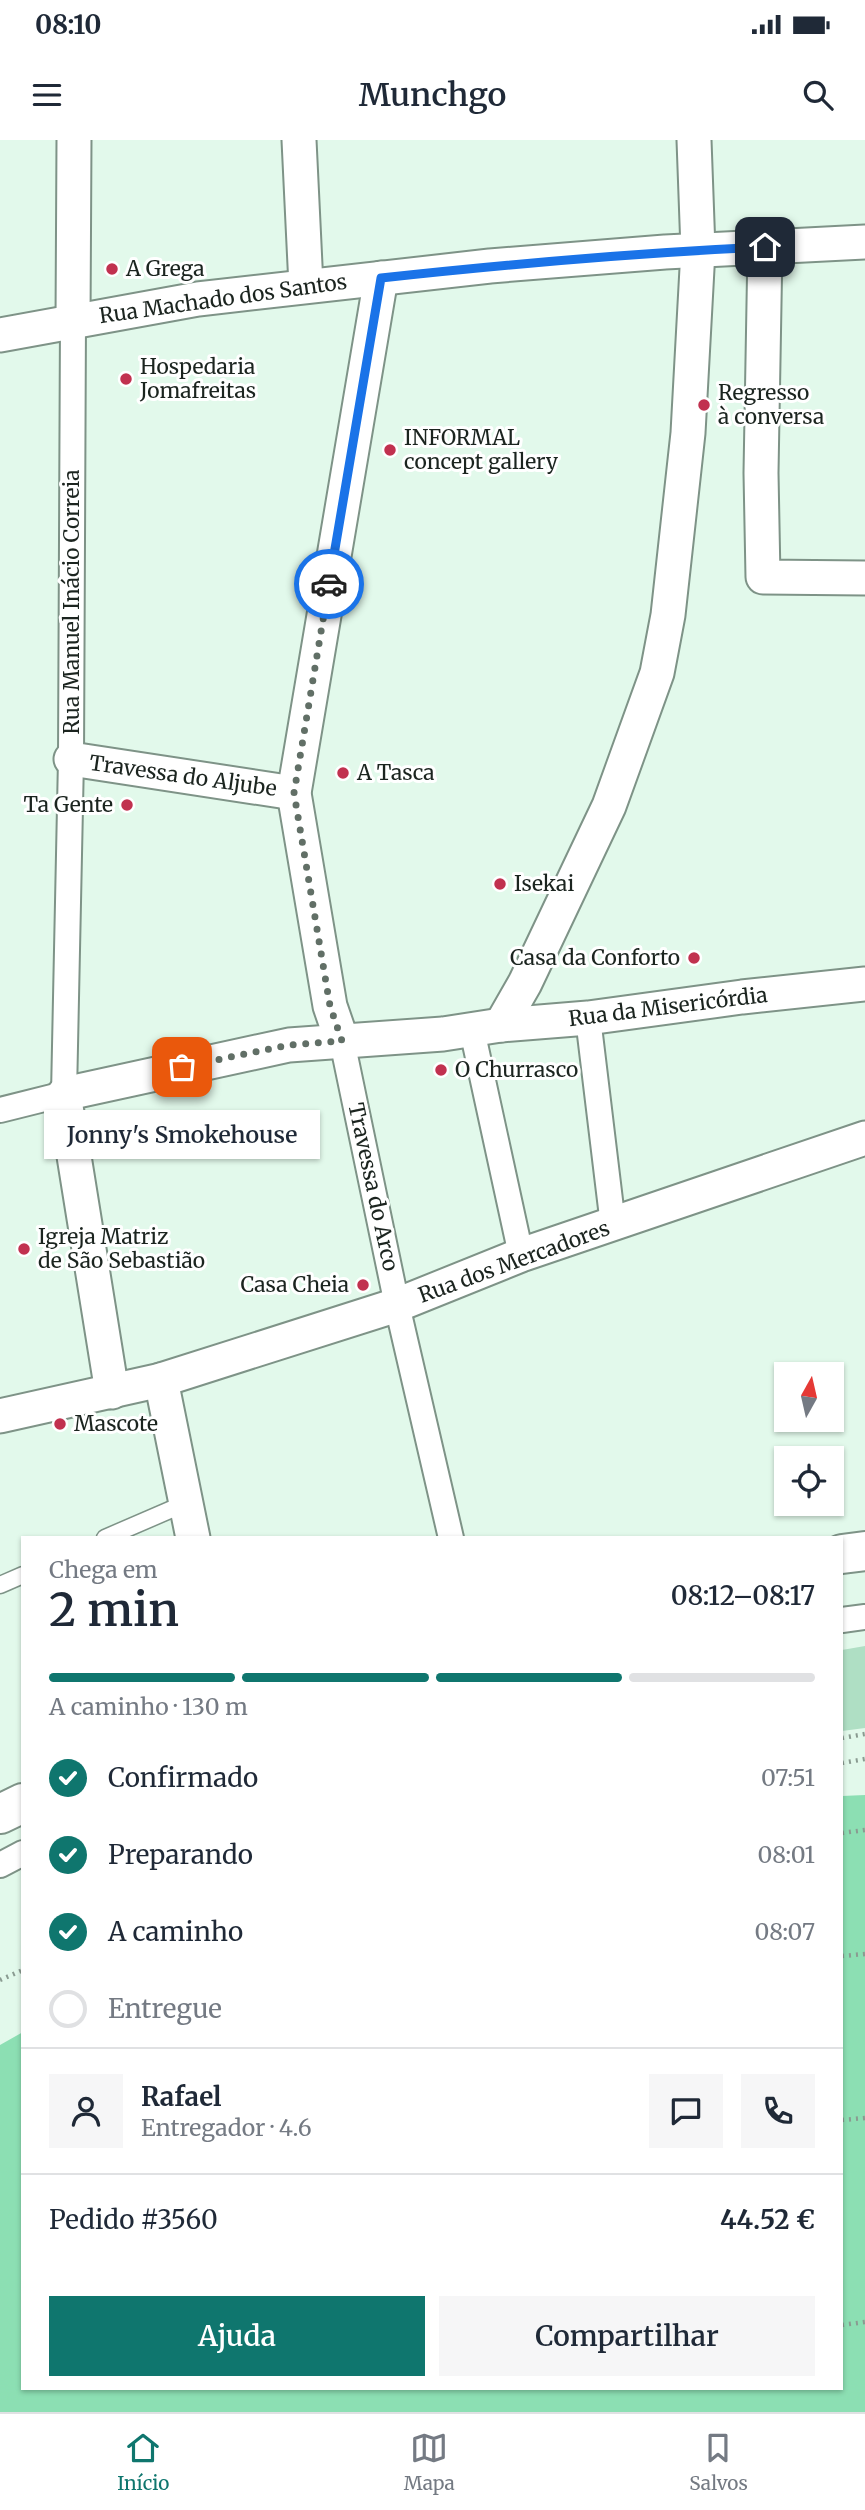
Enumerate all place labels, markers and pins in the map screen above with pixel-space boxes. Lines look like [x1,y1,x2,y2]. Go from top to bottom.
pin [735,217,795,277]
place label: A Grega [125,255,205,282]
marker: A Grega [104,261,120,277]
place label: Hospedaria Jomafreitas [139,353,256,404]
marker: Hospedaria Jomafreitas [118,371,134,387]
place label: Regresso à conversa [718,379,824,430]
marker: Regresso à conversa [696,397,712,413]
place label: INFORMAL concept gallery [404,424,559,475]
marker: INFORMAL concept gallery [382,442,398,458]
place label: A Tasca [356,759,435,786]
marker: A Tasca [335,765,351,781]
place label: Ta Gente [23,791,113,818]
marker: Ta Gente [119,797,135,813]
place label: Isekai [514,870,574,897]
marker: Isekai [492,876,508,892]
place label: Casa da Conforto [510,944,680,971]
marker: Casa da Conforto [686,950,702,966]
pin [152,1037,212,1097]
place label: O Churrasco [455,1056,578,1083]
marker: O Churrasco [433,1062,449,1078]
callout: Jonny's Smokehouse [44,1109,320,1158]
place label: Igreja Matriz de São Sebastião [38,1223,205,1274]
marker: Igreja Matriz de São Sebastião [16,1241,32,1257]
place label: Casa Cheia [240,1271,349,1298]
marker: Casa Cheia [355,1277,371,1293]
place label: Mascote [74,1410,158,1437]
marker: Mascote [52,1416,68,1432]

